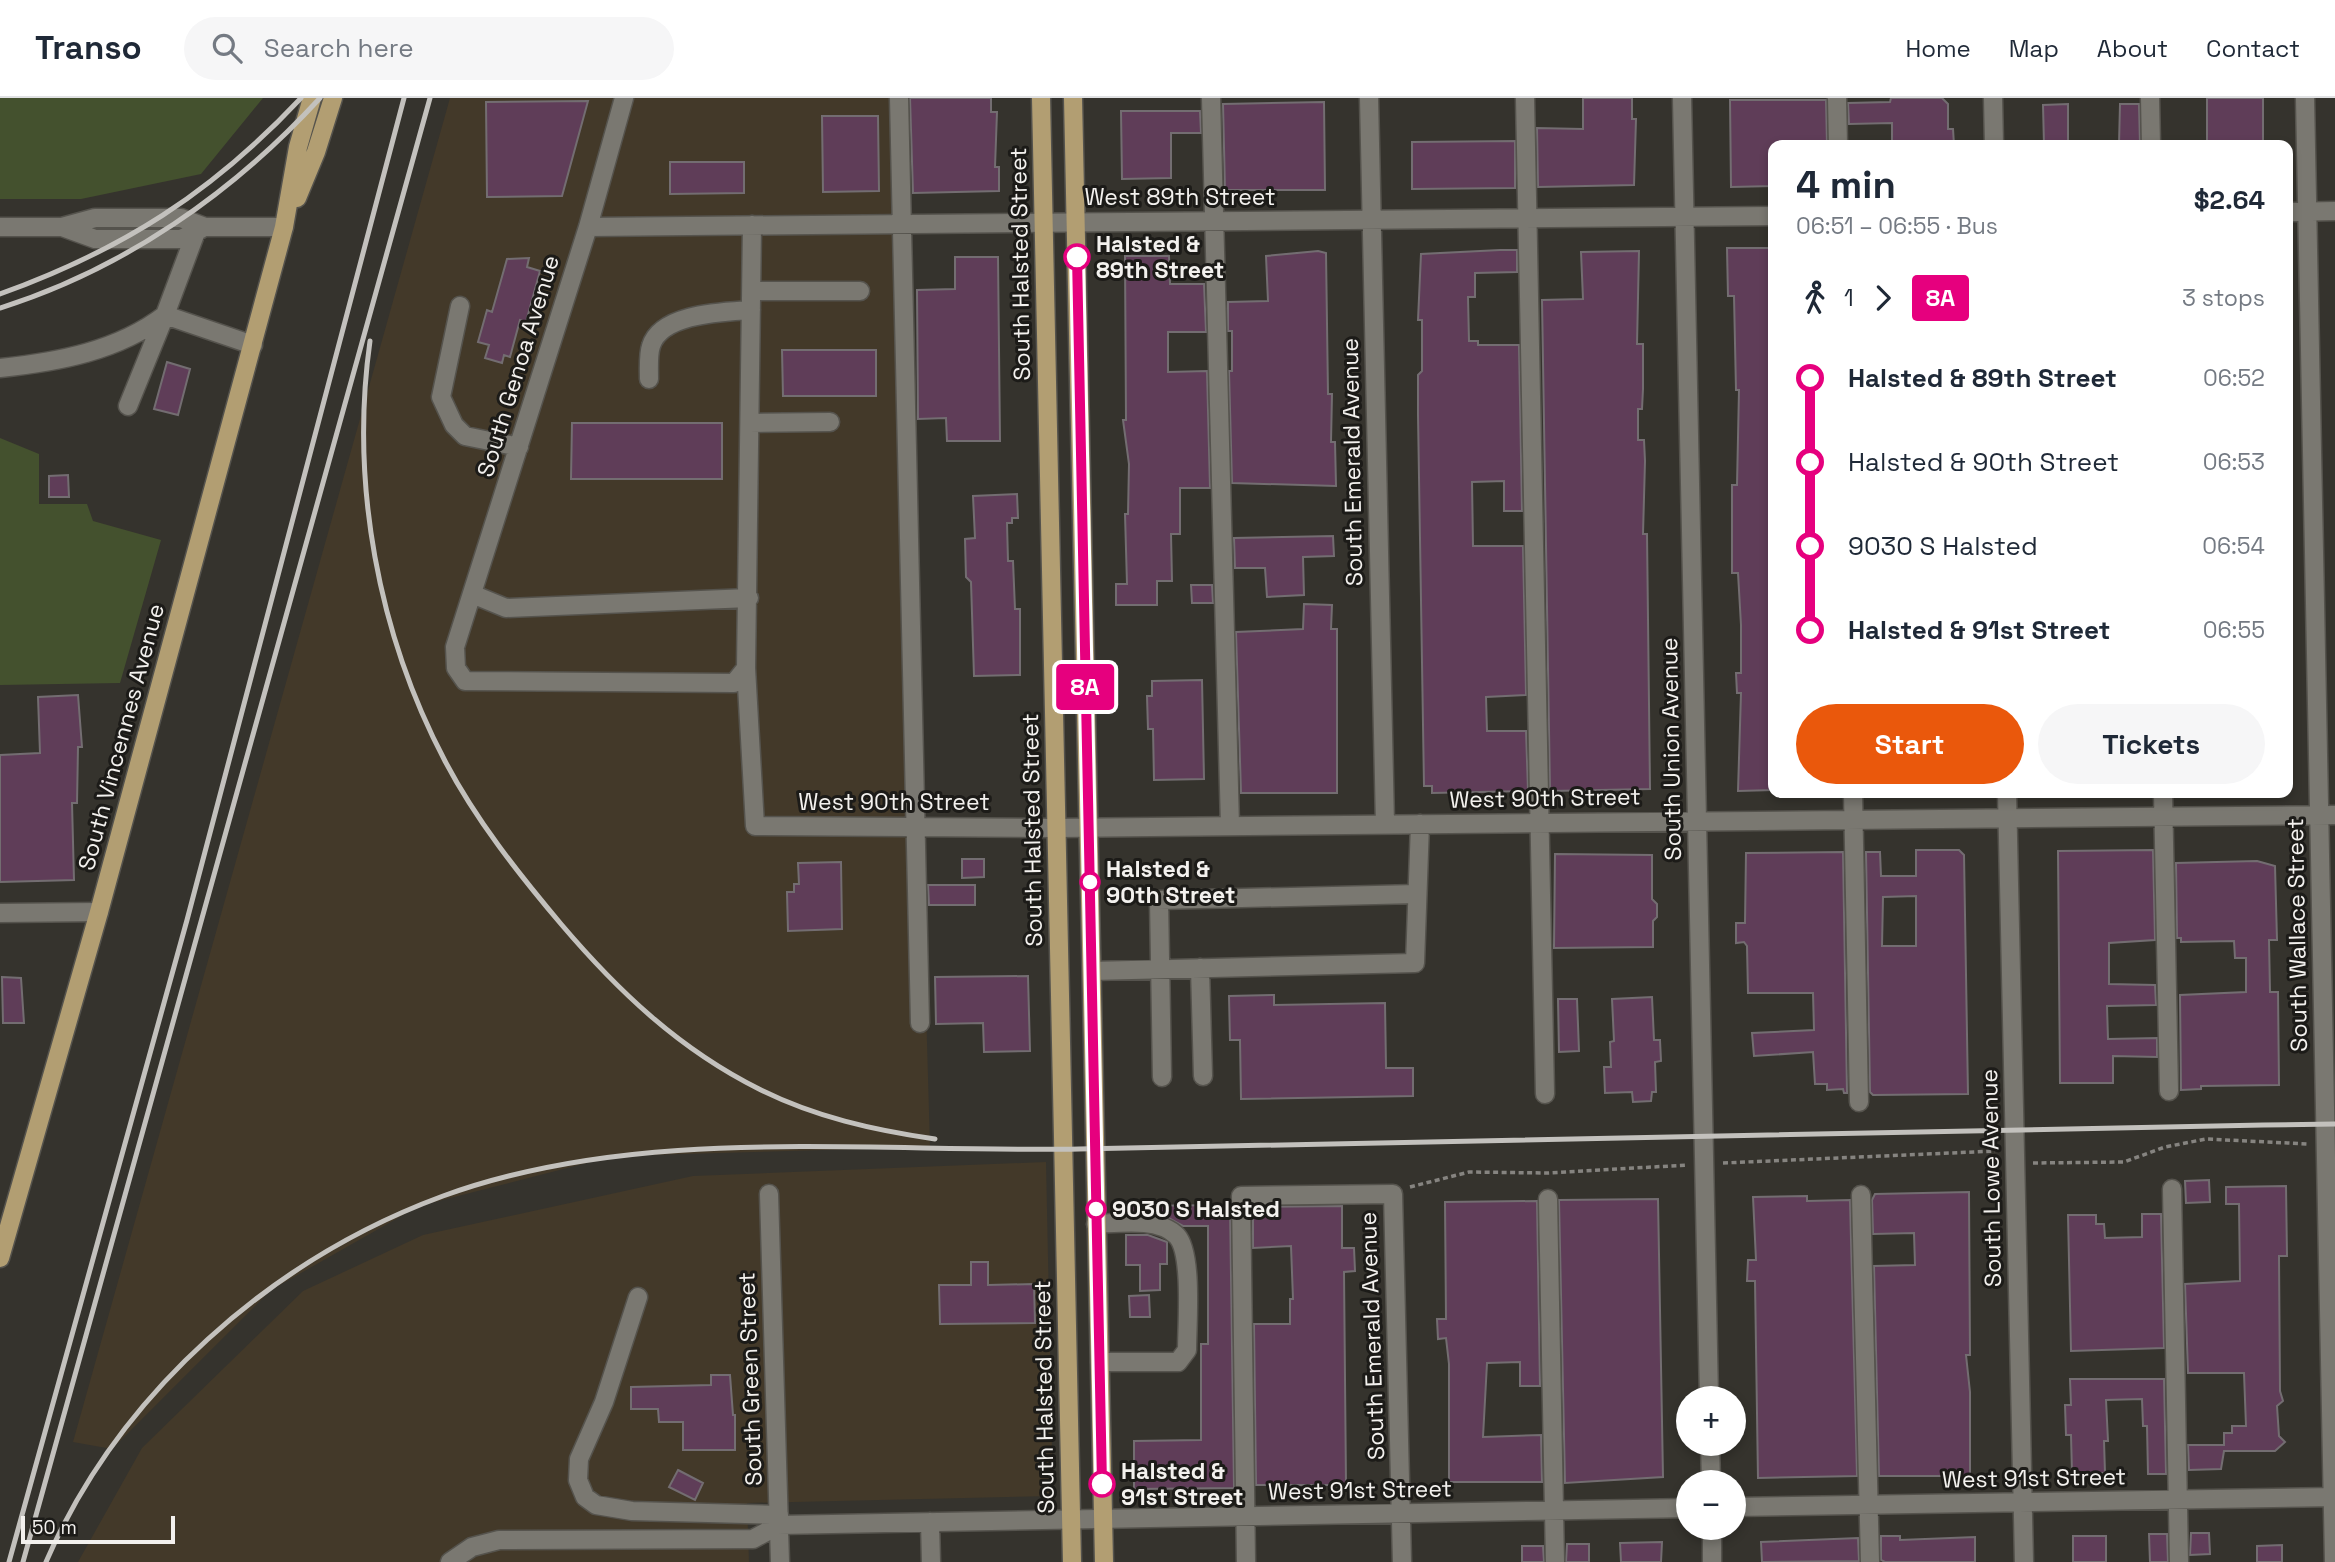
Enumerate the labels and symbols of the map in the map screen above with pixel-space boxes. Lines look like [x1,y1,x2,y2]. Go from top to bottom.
street label: South Halsted Street [1003,147,1037,381]
street label: West 89th Street [1084,182,1276,212]
place label: Halsted & 89th Street [1096,229,1224,285]
marker: Halsted & 89th Street [1064,244,1090,270]
street label: South Genoa Avenue [470,252,566,480]
street label: South Emerald Avenue [1335,338,1369,586]
street label: South Vincennes Avenue [71,600,171,874]
street label: South Union Avenue [1654,637,1688,861]
line badge: 8A [1054,664,1116,710]
street label: South Halsted Street [1015,713,1049,947]
street label: West 90th Street [1449,781,1641,815]
street label: West 90th Street [798,787,990,817]
street label: South Wallace Street [2280,818,2314,1052]
place label: Halsted & 90th Street [1106,854,1235,910]
marker: Halsted & 90th Street [1080,872,1100,892]
street label: South Lowe Avenue [1974,1069,2008,1287]
place label: 9030 S Halsted [1112,1194,1280,1224]
marker: 9030 S Halsted [1086,1199,1106,1219]
street label: South Emerald Avenue [1353,1211,1391,1461]
street label: South Green Street [731,1272,769,1486]
street label: South Halsted Street [1027,1280,1061,1514]
place label: Halsted & 91st Street [1121,1456,1244,1512]
street label: West 91st Street [1942,1461,2126,1495]
marker: Halsted & 91st Street [1089,1471,1115,1497]
street label: West 91st Street [1268,1473,1452,1507]
scale bar [21,1513,175,1545]

